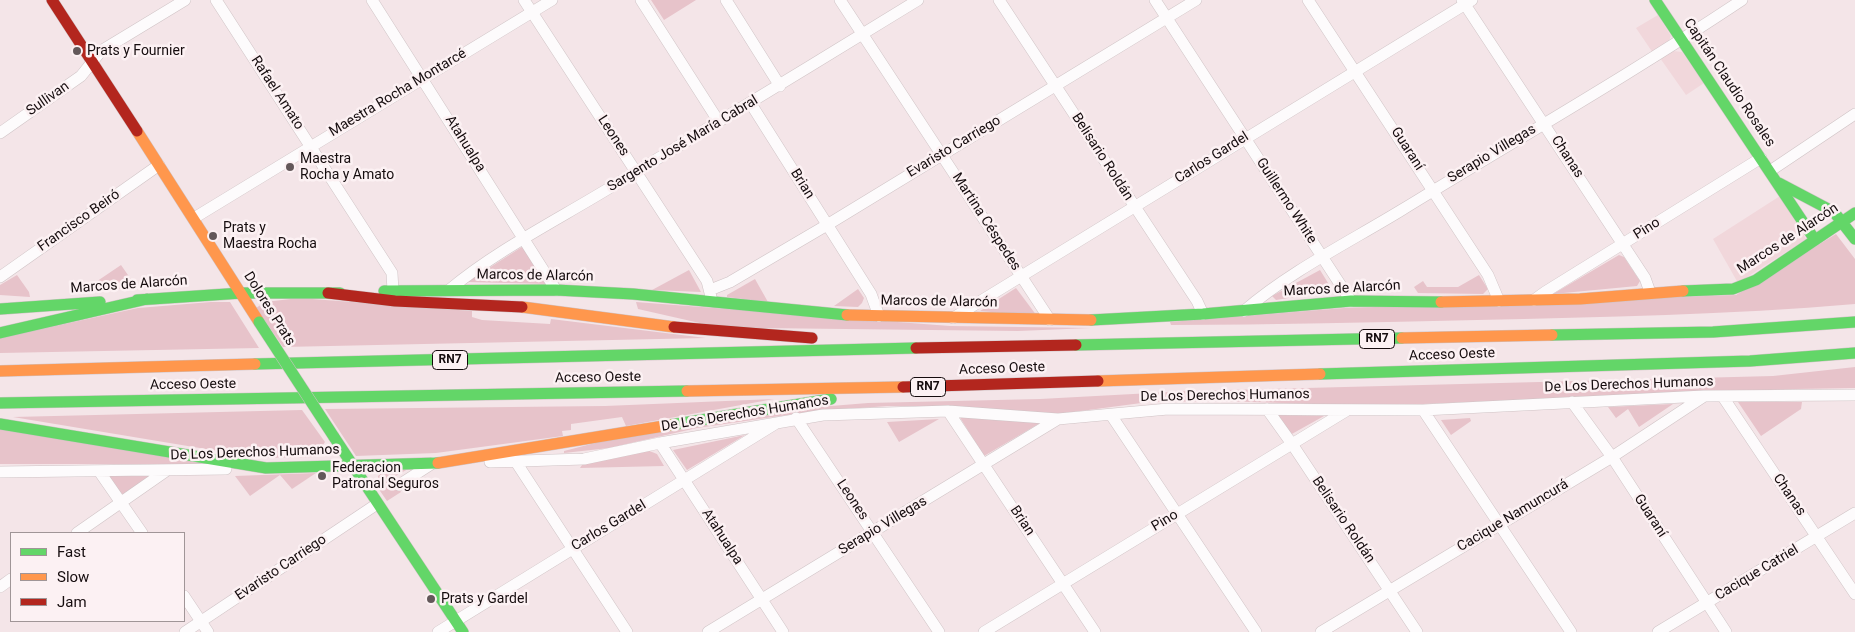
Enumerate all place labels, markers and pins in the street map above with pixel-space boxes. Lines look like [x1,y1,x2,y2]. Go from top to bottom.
place label: Prats y Fournier [87,43,185,59]
marker: Prats y Fournier [71,45,83,57]
place label: Maestra Rocha y Amato [300,151,394,184]
marker: Maestra Rocha y Amato [284,161,296,173]
place label: Prats y Maestra Rocha [223,220,317,252]
marker: Prats y Maestra Rocha [207,230,219,242]
place label: Federacion Patronal Seguros [332,460,439,492]
marker: Federacion Patronal Seguros [316,470,328,482]
place label: Prats y Gardel [441,591,528,607]
marker: Prats y Gardel [425,593,437,605]

